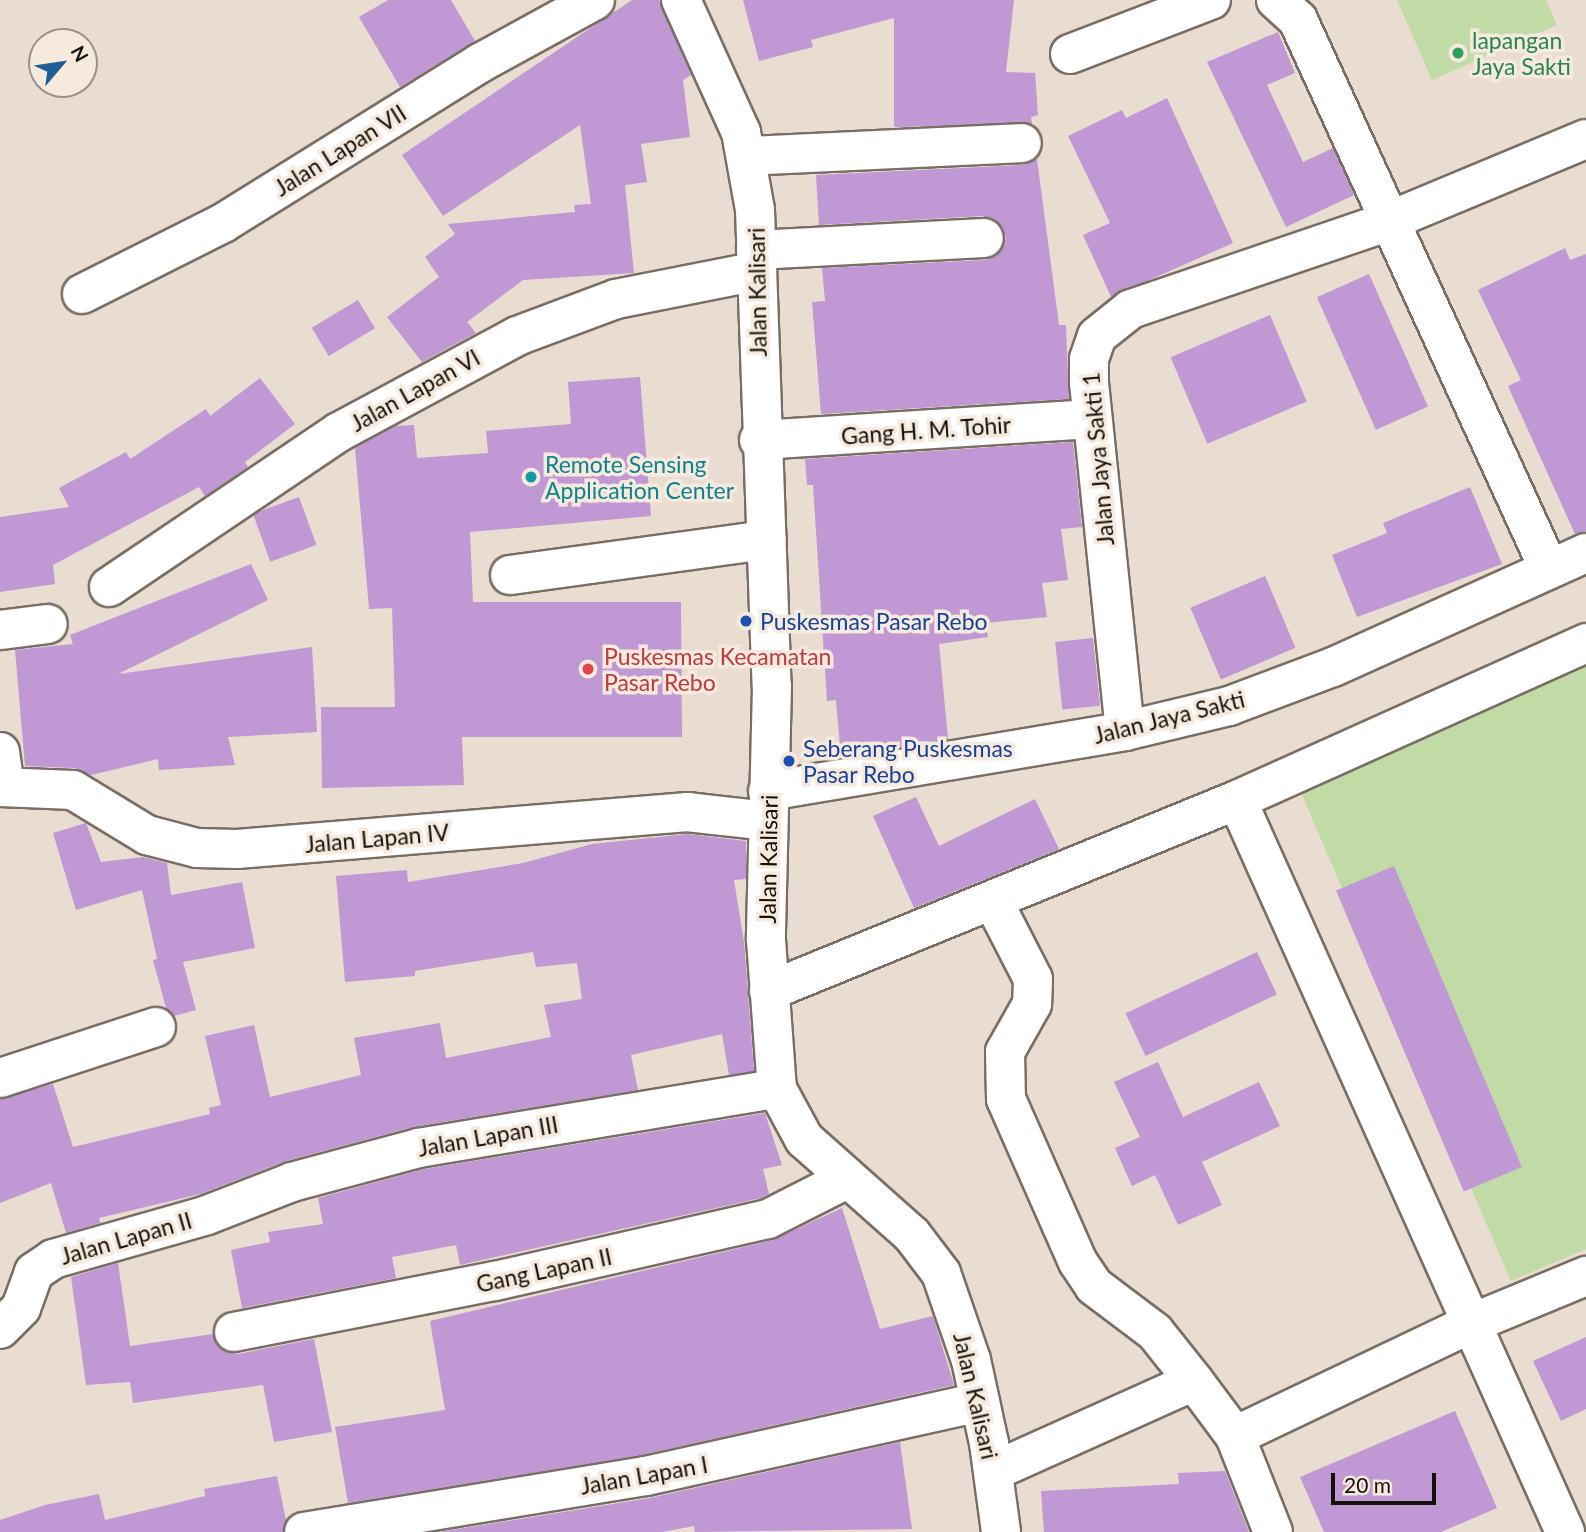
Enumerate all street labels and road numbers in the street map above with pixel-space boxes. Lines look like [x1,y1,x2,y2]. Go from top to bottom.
street label: Jalan Lapan VII [269,98,411,202]
street label: Jalan Kalisari [742,227,772,357]
street label: Jalan Lapan VI [345,343,485,437]
street label: Jalan Jaya Sakti 1 [1077,371,1119,547]
street label: Gang H. M. Tohir [840,410,1012,450]
street label: Jalan Jaya Sakti [1090,685,1248,749]
street label: Jalan Kalisari [753,794,783,924]
street label: Jalan Lapan IV [304,818,450,858]
street label: Jalan Lapan III [416,1110,560,1162]
street label: Jalan Lapan II [57,1206,195,1270]
street label: Gang Lapan II [474,1242,614,1298]
street label: Jalan Kalisari [948,1330,1004,1462]
street label: Jalan Lapan I [578,1450,710,1500]

